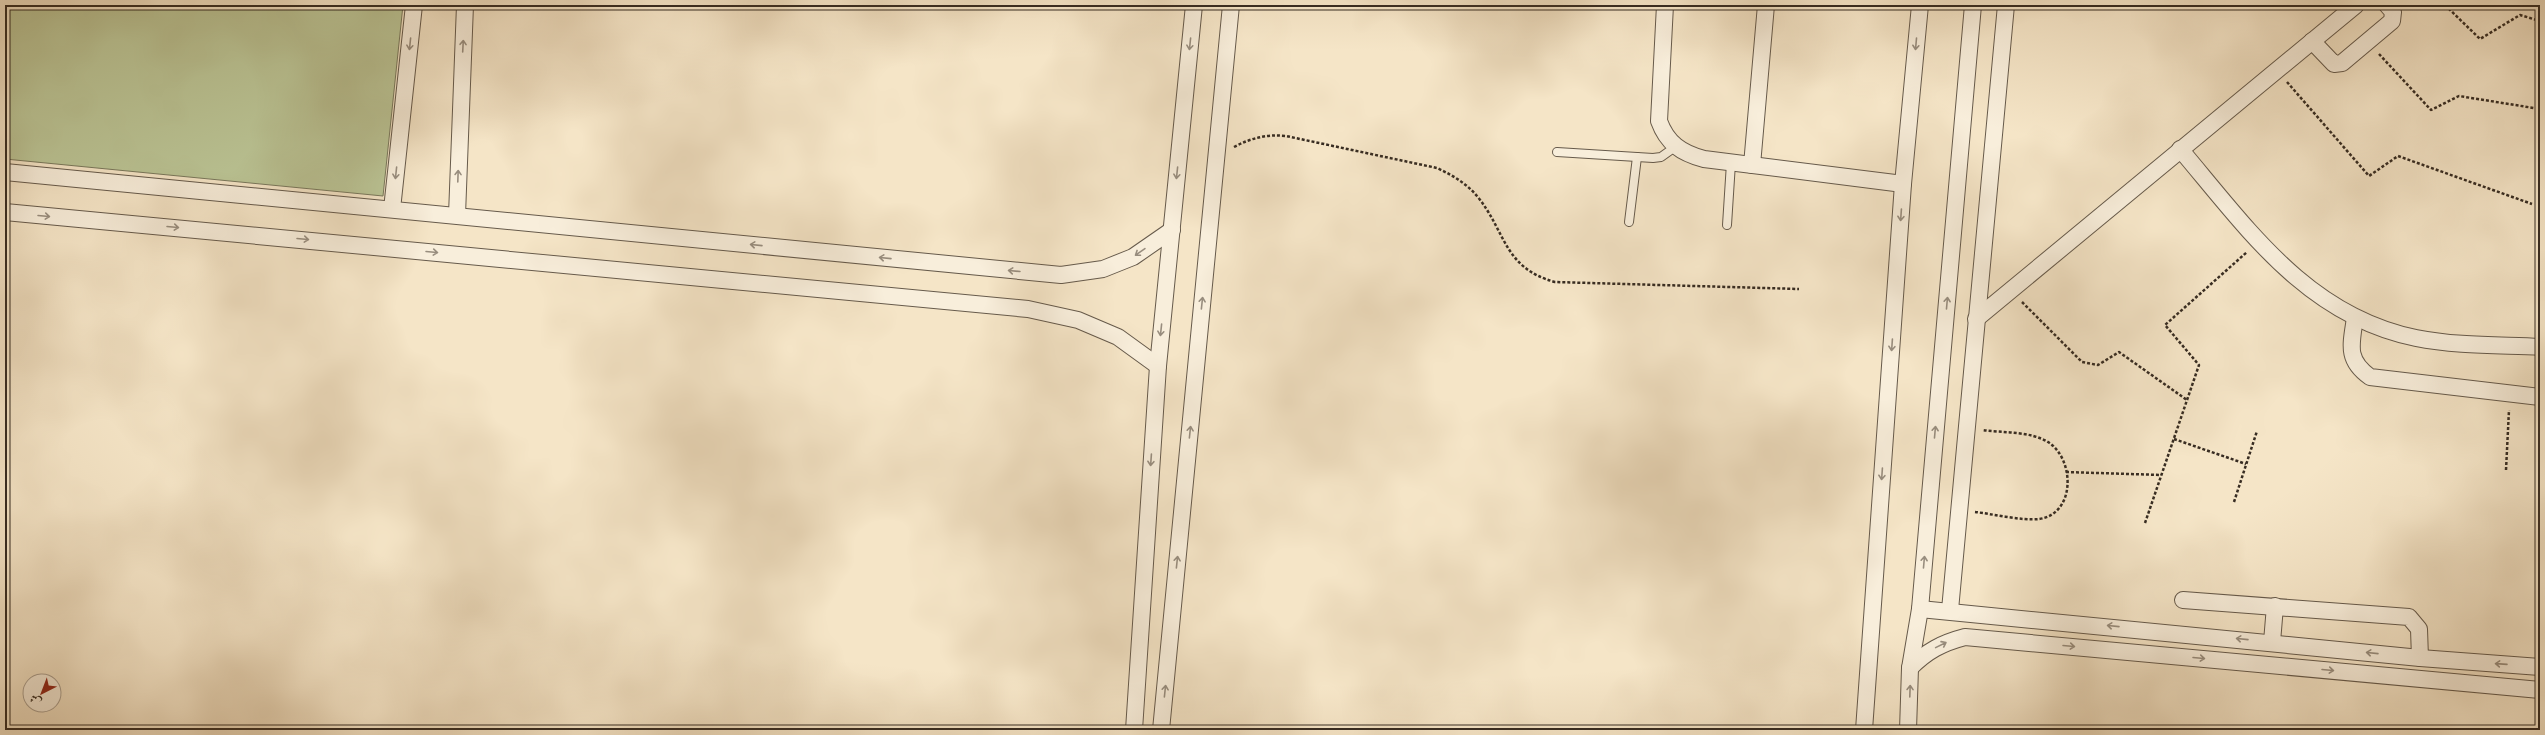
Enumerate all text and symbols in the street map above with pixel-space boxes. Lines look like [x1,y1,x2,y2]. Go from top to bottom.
one-way arrow [406,37,413,50]
one-way arrow [1187,37,1194,50]
one-way arrow [1913,37,1920,50]
one-way arrow [460,40,467,53]
one-way arrow [392,166,400,179]
one-way arrow [1174,166,1181,179]
one-way arrow [454,170,462,183]
one-way arrow [1898,208,1905,221]
one-way arrow [37,212,50,219]
one-way arrow [166,223,179,231]
one-way arrow [296,236,309,243]
one-way arrow [749,241,762,249]
one-way arrow [425,248,438,255]
one-way arrow [1135,248,1146,256]
one-way arrow [879,254,892,262]
one-way arrow [1008,267,1021,275]
one-way arrow [1199,297,1206,310]
one-way arrow [1943,297,1950,310]
one-way arrow [1158,323,1165,336]
one-way arrow [1888,338,1895,351]
one-way arrow [1186,426,1193,439]
one-way arrow [1932,426,1939,439]
one-way arrow [1148,453,1155,466]
one-way arrow [1879,468,1886,481]
one-way arrow [1174,556,1181,569]
one-way arrow [1920,556,1927,569]
one-way arrow [2107,623,2120,630]
one-way arrow [2236,635,2249,642]
one-way arrow [1935,641,1947,648]
one-way arrow [2062,642,2075,650]
one-way arrow [2366,649,2379,656]
one-way arrow [2192,654,2205,662]
one-way arrow [2495,660,2508,667]
one-way arrow [2321,667,2334,674]
north arrow [22,673,62,713]
one-way arrow [1161,685,1168,698]
one-way arrow [1906,685,1913,698]
text: ش [27,691,45,709]

